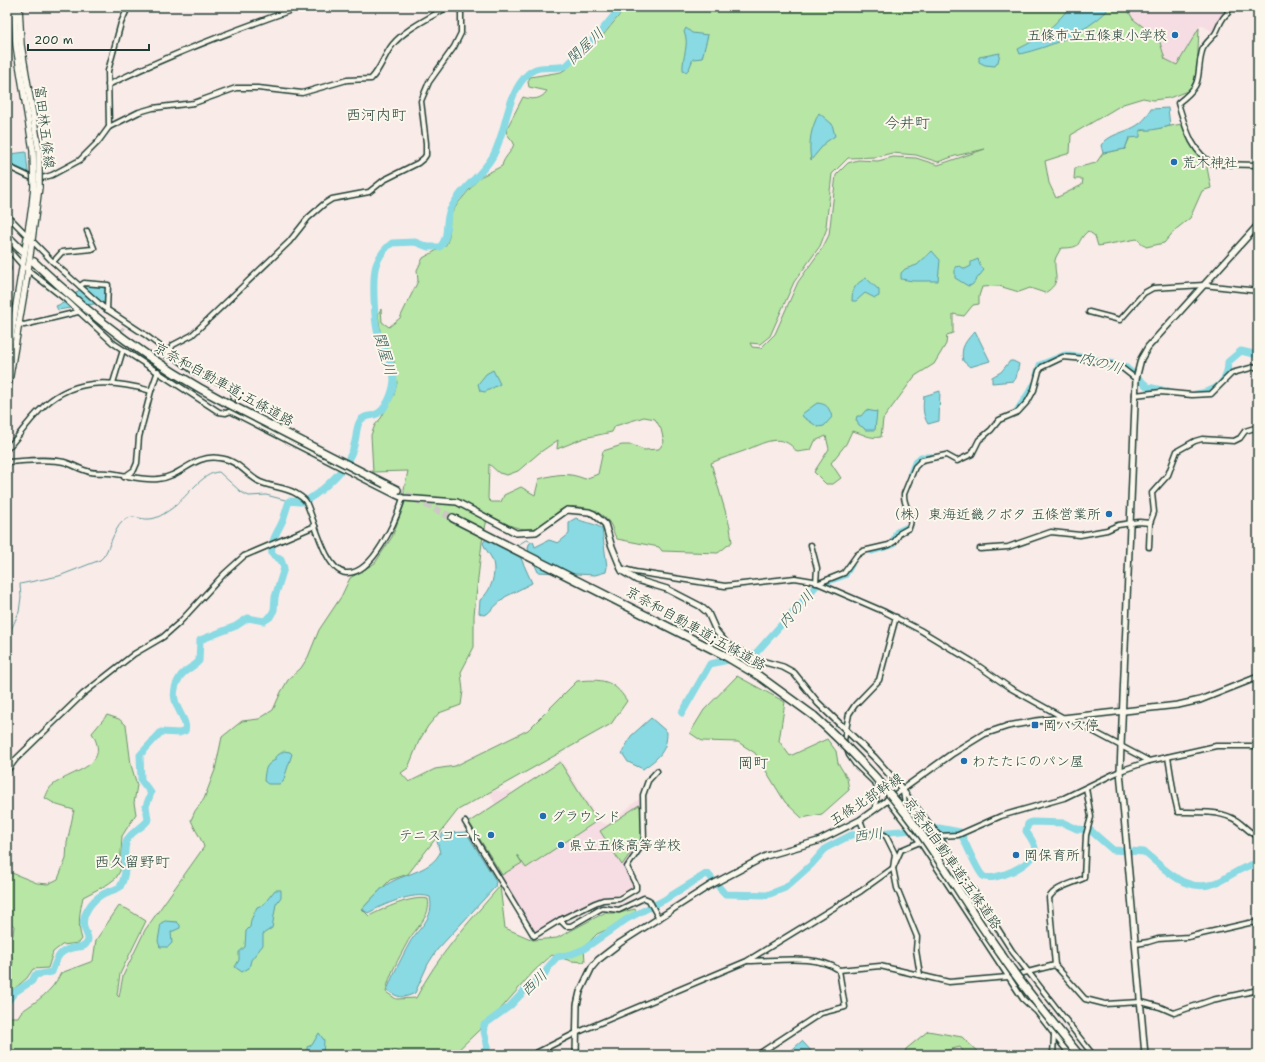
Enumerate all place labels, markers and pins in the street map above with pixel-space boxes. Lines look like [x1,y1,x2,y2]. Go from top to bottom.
place label: 五條市立五條東小学校 [1027,26,1167,44]
marker: 五條市立五條東小学校 [1170,30,1180,40]
place label: 荒木神社 [1182,153,1238,171]
marker: 荒木神社 [1169,157,1179,167]
place label: （株）東海近畿クボタ 五條営業所 [886,505,1101,523]
marker: （株）東海近畿クボタ 五條営業所 [1104,509,1114,519]
place label: 岡バス停 [1043,716,1099,734]
marker: 岡バス停 [1030,720,1040,730]
place label: わたたにのパン屋 [972,752,1084,770]
marker: わたたにのパン屋 [959,756,969,766]
place label: グラウンド [551,807,621,825]
marker: グラウンド [538,811,548,821]
place label: テニスコート [399,826,483,844]
marker: テニスコート [486,830,496,840]
place label: 県立五條高等学校 [569,836,681,854]
marker: 県立五條高等学校 [556,840,566,850]
place label: 岡保育所 [1024,846,1080,864]
marker: 岡保育所 [1011,850,1021,860]

